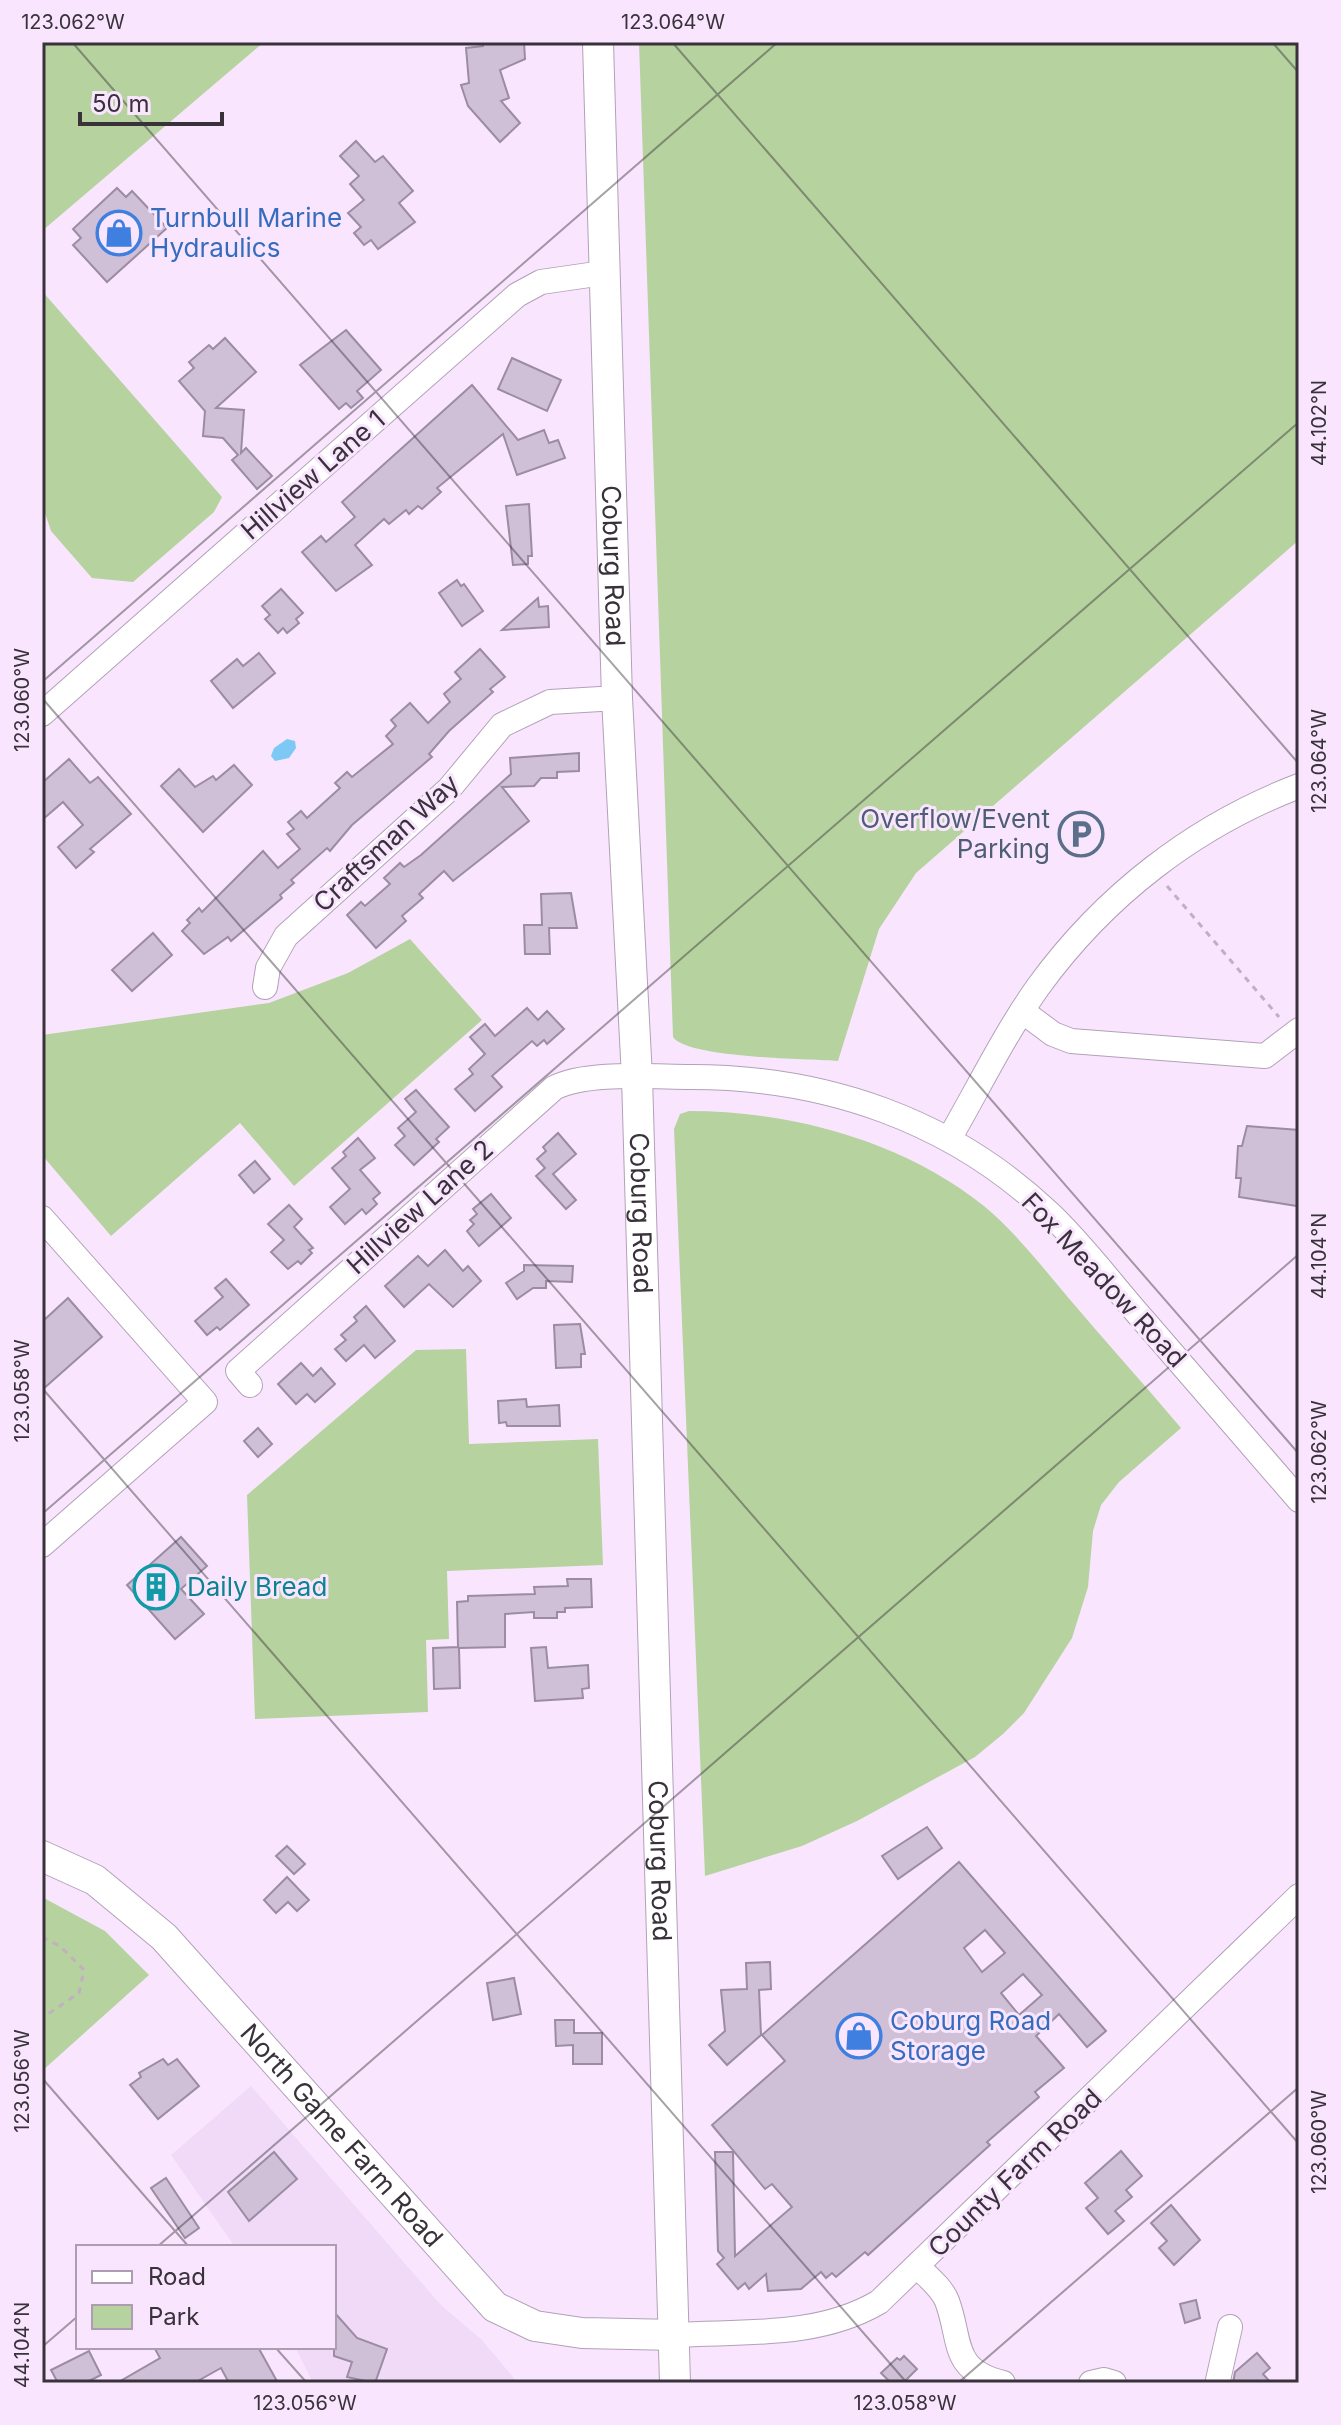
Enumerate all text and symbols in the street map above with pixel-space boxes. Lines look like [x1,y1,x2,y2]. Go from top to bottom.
text: 123.062°W [21,10,125,34]
text: 123.064°W [621,10,725,34]
scale bar [80,76,222,126]
text: 50 m [92,89,150,118]
place label: Turnbull Marine Hydraulics [150,202,342,263]
shop icon: Turnbull Marine Hydraulics [95,209,143,257]
text: 44.102°N [1307,380,1331,466]
street label: Hillview Lane 1 [234,404,391,545]
street label: Coburg Road [596,485,631,647]
text: 123.060°W [10,648,34,752]
text: 123.064°W [1307,709,1331,813]
street label: Craftsman Way [307,767,465,918]
place label: Overflow/Event Parking [860,803,1050,864]
parking icon: Overflow/Event Parking [1057,810,1105,858]
street label: Coburg Road [624,1132,659,1294]
street label: Hillview Lane 2 [340,1133,499,1280]
street label: Fox Meadow Road [1016,1186,1193,1373]
text: 44.104°N [1307,1213,1331,1299]
text: 123.058°W [10,1339,34,1443]
text: 123.062°W [1307,1400,1331,1504]
building icon: Daily Bread [132,1563,180,1611]
place label: Daily Bread [187,1571,327,1602]
street label: Coburg Road [642,1780,678,1942]
place label: Coburg Road Storage [890,2005,1051,2066]
shop icon: Coburg Road Storage [835,2012,883,2060]
street label: North Game Farm Road [234,2017,450,2253]
text: 123.056°W [10,2029,34,2133]
street label: County Farm Road [922,2082,1108,2263]
text: 123.060°W [1307,2090,1331,2194]
legend [76,2245,336,2349]
text: Road [148,2262,206,2291]
text: 44.104°N [10,2302,34,2388]
text: Park [148,2302,199,2331]
text: 123.056°W [253,2391,357,2415]
text: 123.058°W [853,2391,957,2415]

